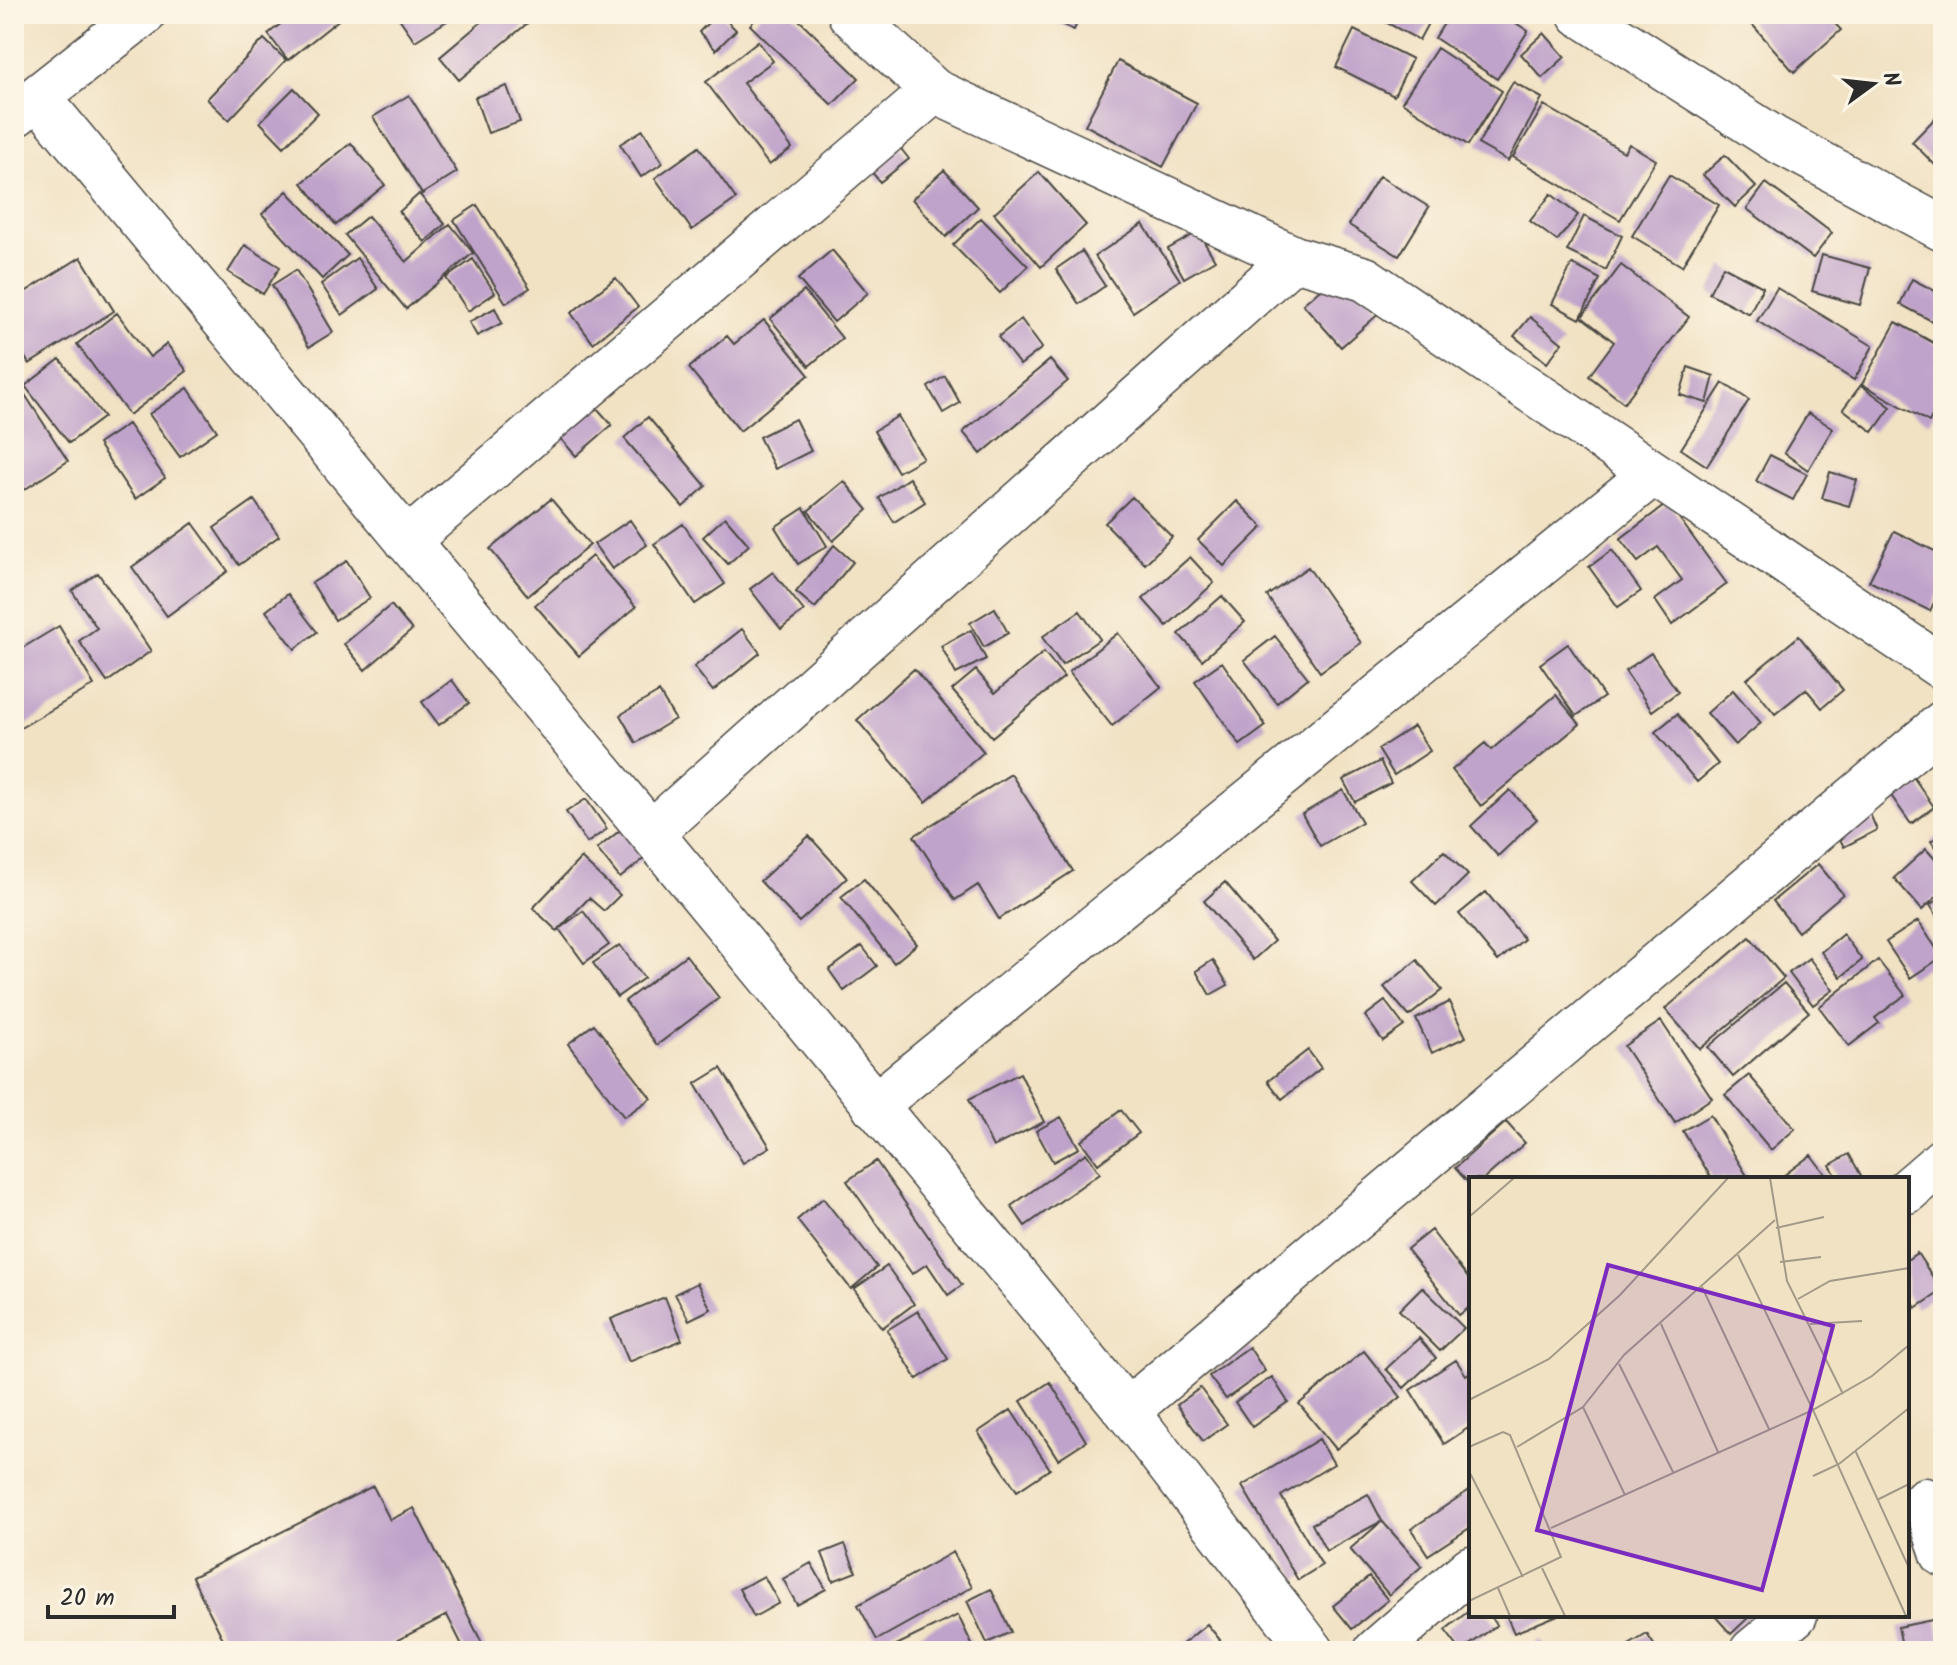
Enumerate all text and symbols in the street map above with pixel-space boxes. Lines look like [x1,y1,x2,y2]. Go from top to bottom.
north arrow [1833,44,1913,124]
text: N [1871,68,1909,91]
inset map [1469,1177,1909,1617]
scale bar [48,1569,174,1619]
text: 20 m [60,1579,115,1618]

